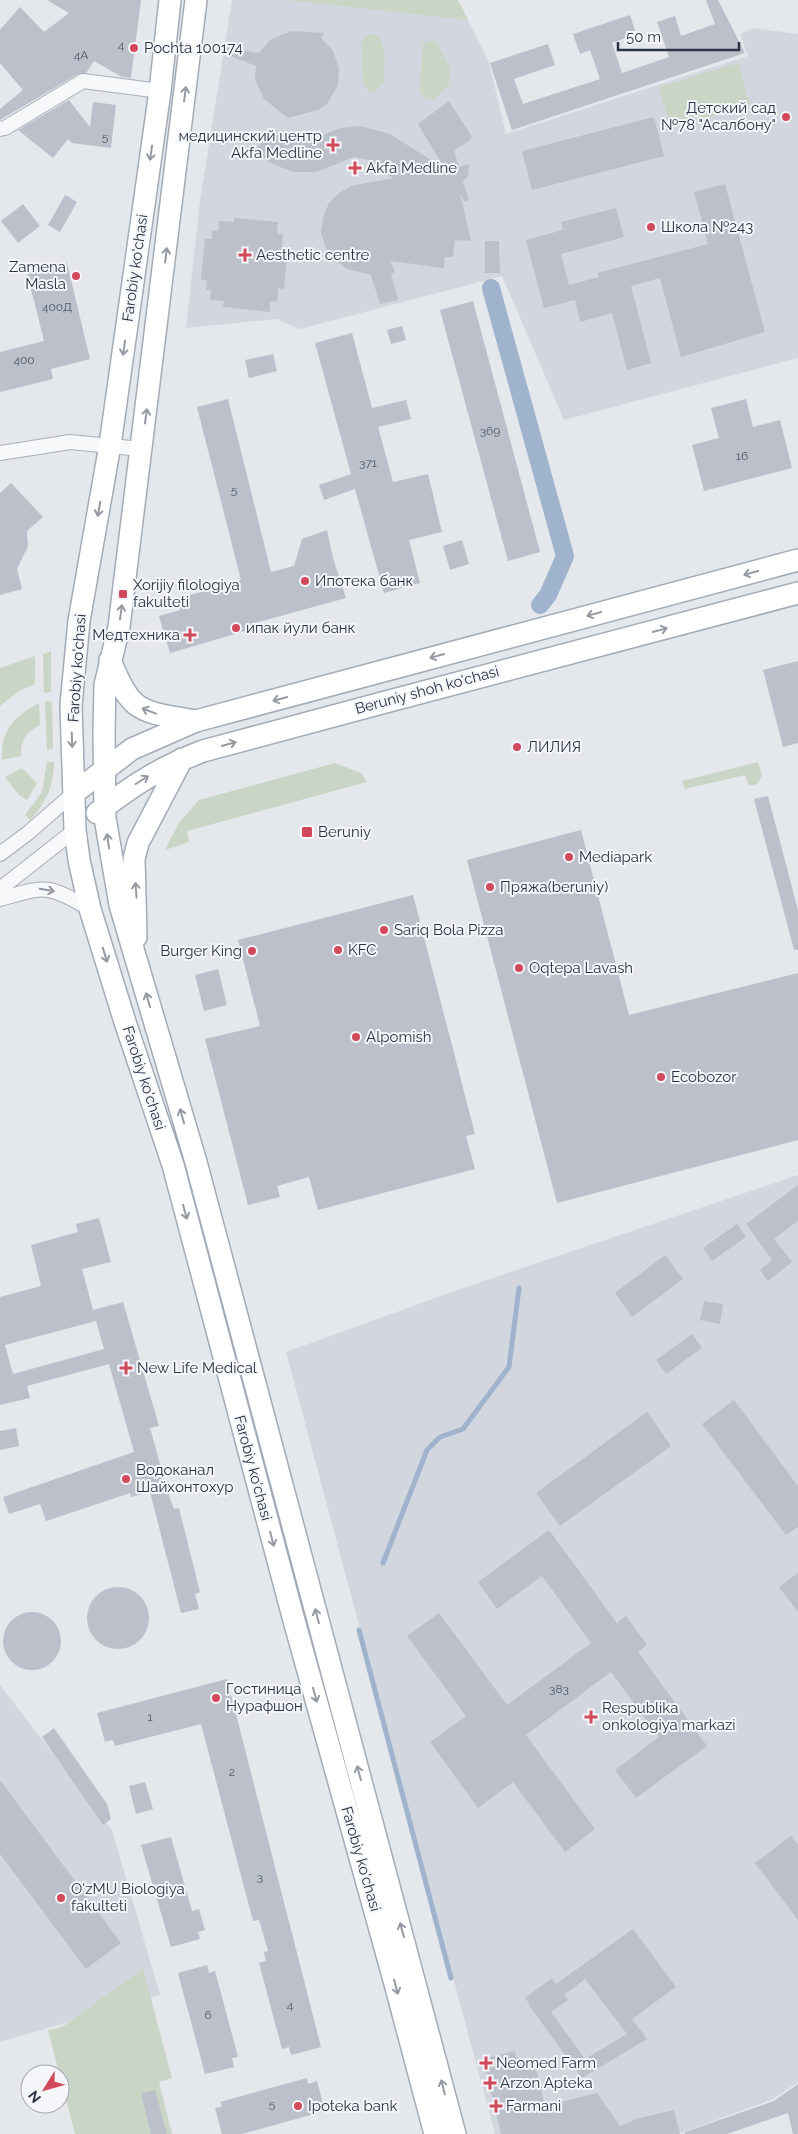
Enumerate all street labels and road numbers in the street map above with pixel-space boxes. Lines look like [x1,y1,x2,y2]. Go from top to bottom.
street label: Farobiy ko'chasi [119,213,151,323]
street label: Farobiy ko'chasi [64,613,90,723]
street label: Beruniy shoh ko'chasi [353,662,501,718]
street label: Farobiy ko'chasi [119,1024,169,1132]
street label: Farobiy ko'chasi [230,1413,276,1523]
street label: Farobiy ko'chasi [337,1804,385,1914]

